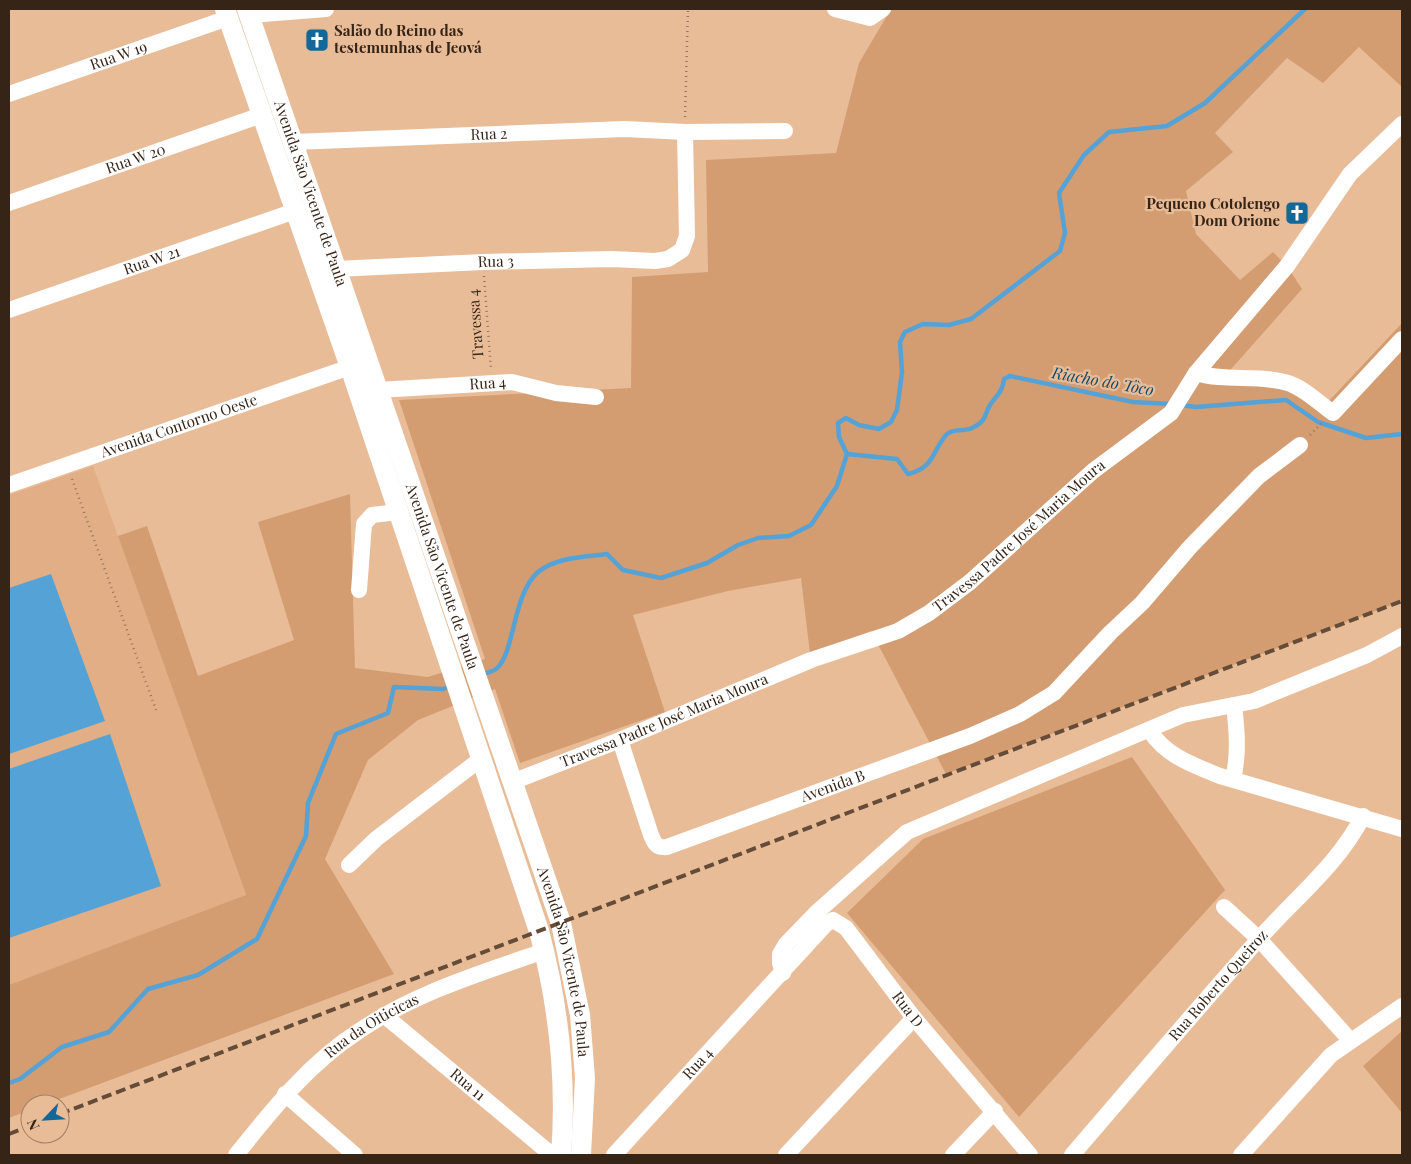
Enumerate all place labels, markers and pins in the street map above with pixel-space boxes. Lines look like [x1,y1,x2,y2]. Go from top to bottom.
place label: Salão do Reino das testemunhas de Jeová [333,20,482,57]
church icon: Salão do Reino das testemunhas de Jeová [304,27,330,53]
place label: Pequeno Cotolengo Dom Orione [1146,193,1280,230]
church icon: Pequeno Cotolengo Dom Orione [1284,200,1310,226]

